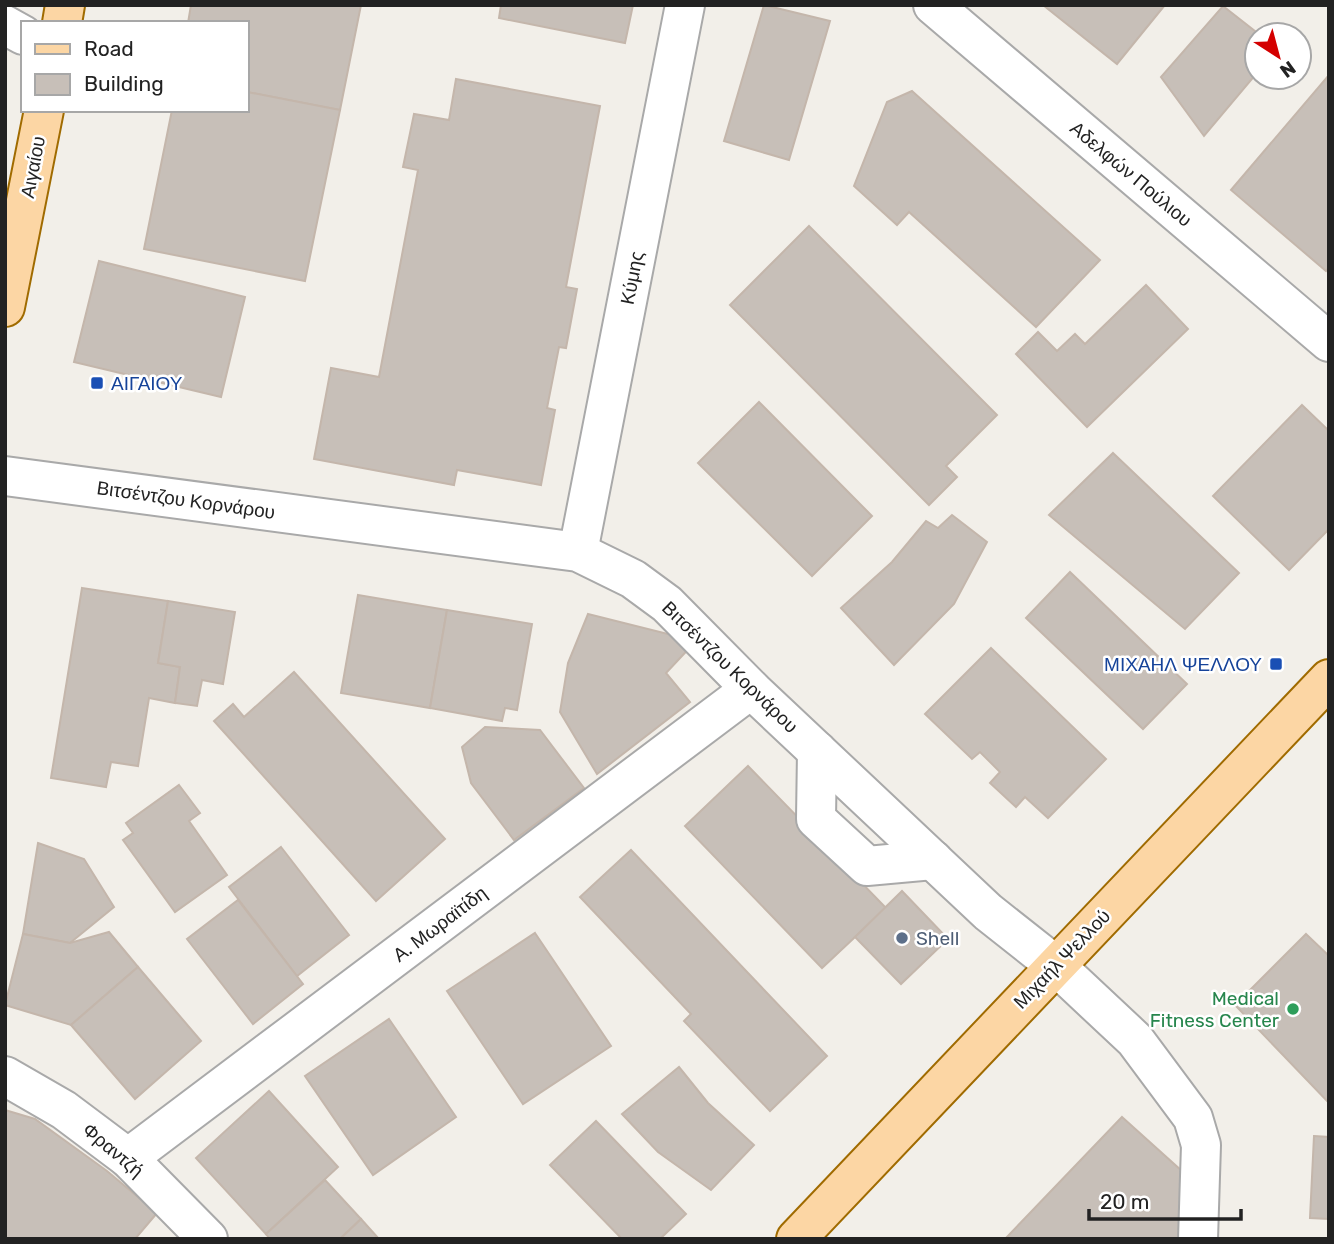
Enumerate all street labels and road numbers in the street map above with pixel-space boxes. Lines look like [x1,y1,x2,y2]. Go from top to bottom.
street label: Αδελφών Πούλιου [1066,116,1196,232]
street label: Αιγαίου [16,134,50,200]
street label: Κύμης [616,249,648,307]
street label: Βιτσέντζου Κορνάρου [95,476,277,524]
street label: Βιτσέντζου Κορνάρου [657,596,803,738]
street label: Α. Μωραϊτίδη [388,881,492,967]
street label: Μιχαήλ Ψελλού [1009,905,1115,1013]
street label: Φραντζή [78,1118,148,1182]

